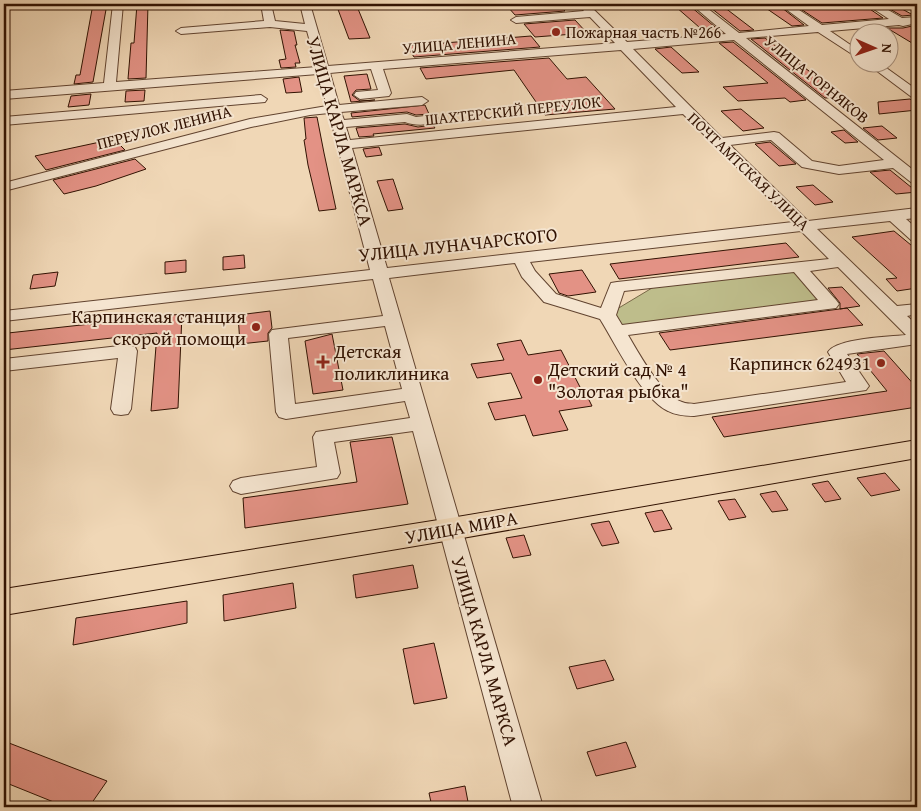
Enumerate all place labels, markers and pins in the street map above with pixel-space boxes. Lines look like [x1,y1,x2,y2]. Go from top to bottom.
place label: Пожарная часть №266 [566,20,722,44]
marker: Пожарная часть №266 [550,26,562,38]
place label: Карпинская станция скорой помощи [71,302,246,352]
marker: Карпинская станция скорой помощи [250,321,262,333]
place label: Детская поликлиника [333,337,449,387]
place label: Карпинск 624931 [730,349,871,377]
marker: Детская поликлиника [316,355,330,369]
place label: Детский сад № 4 "Золотая рыбка" [547,355,689,405]
marker: Карпинск 624931 [875,357,887,369]
marker: Детский сад № 4 "Золотая рыбка" [532,374,544,386]

